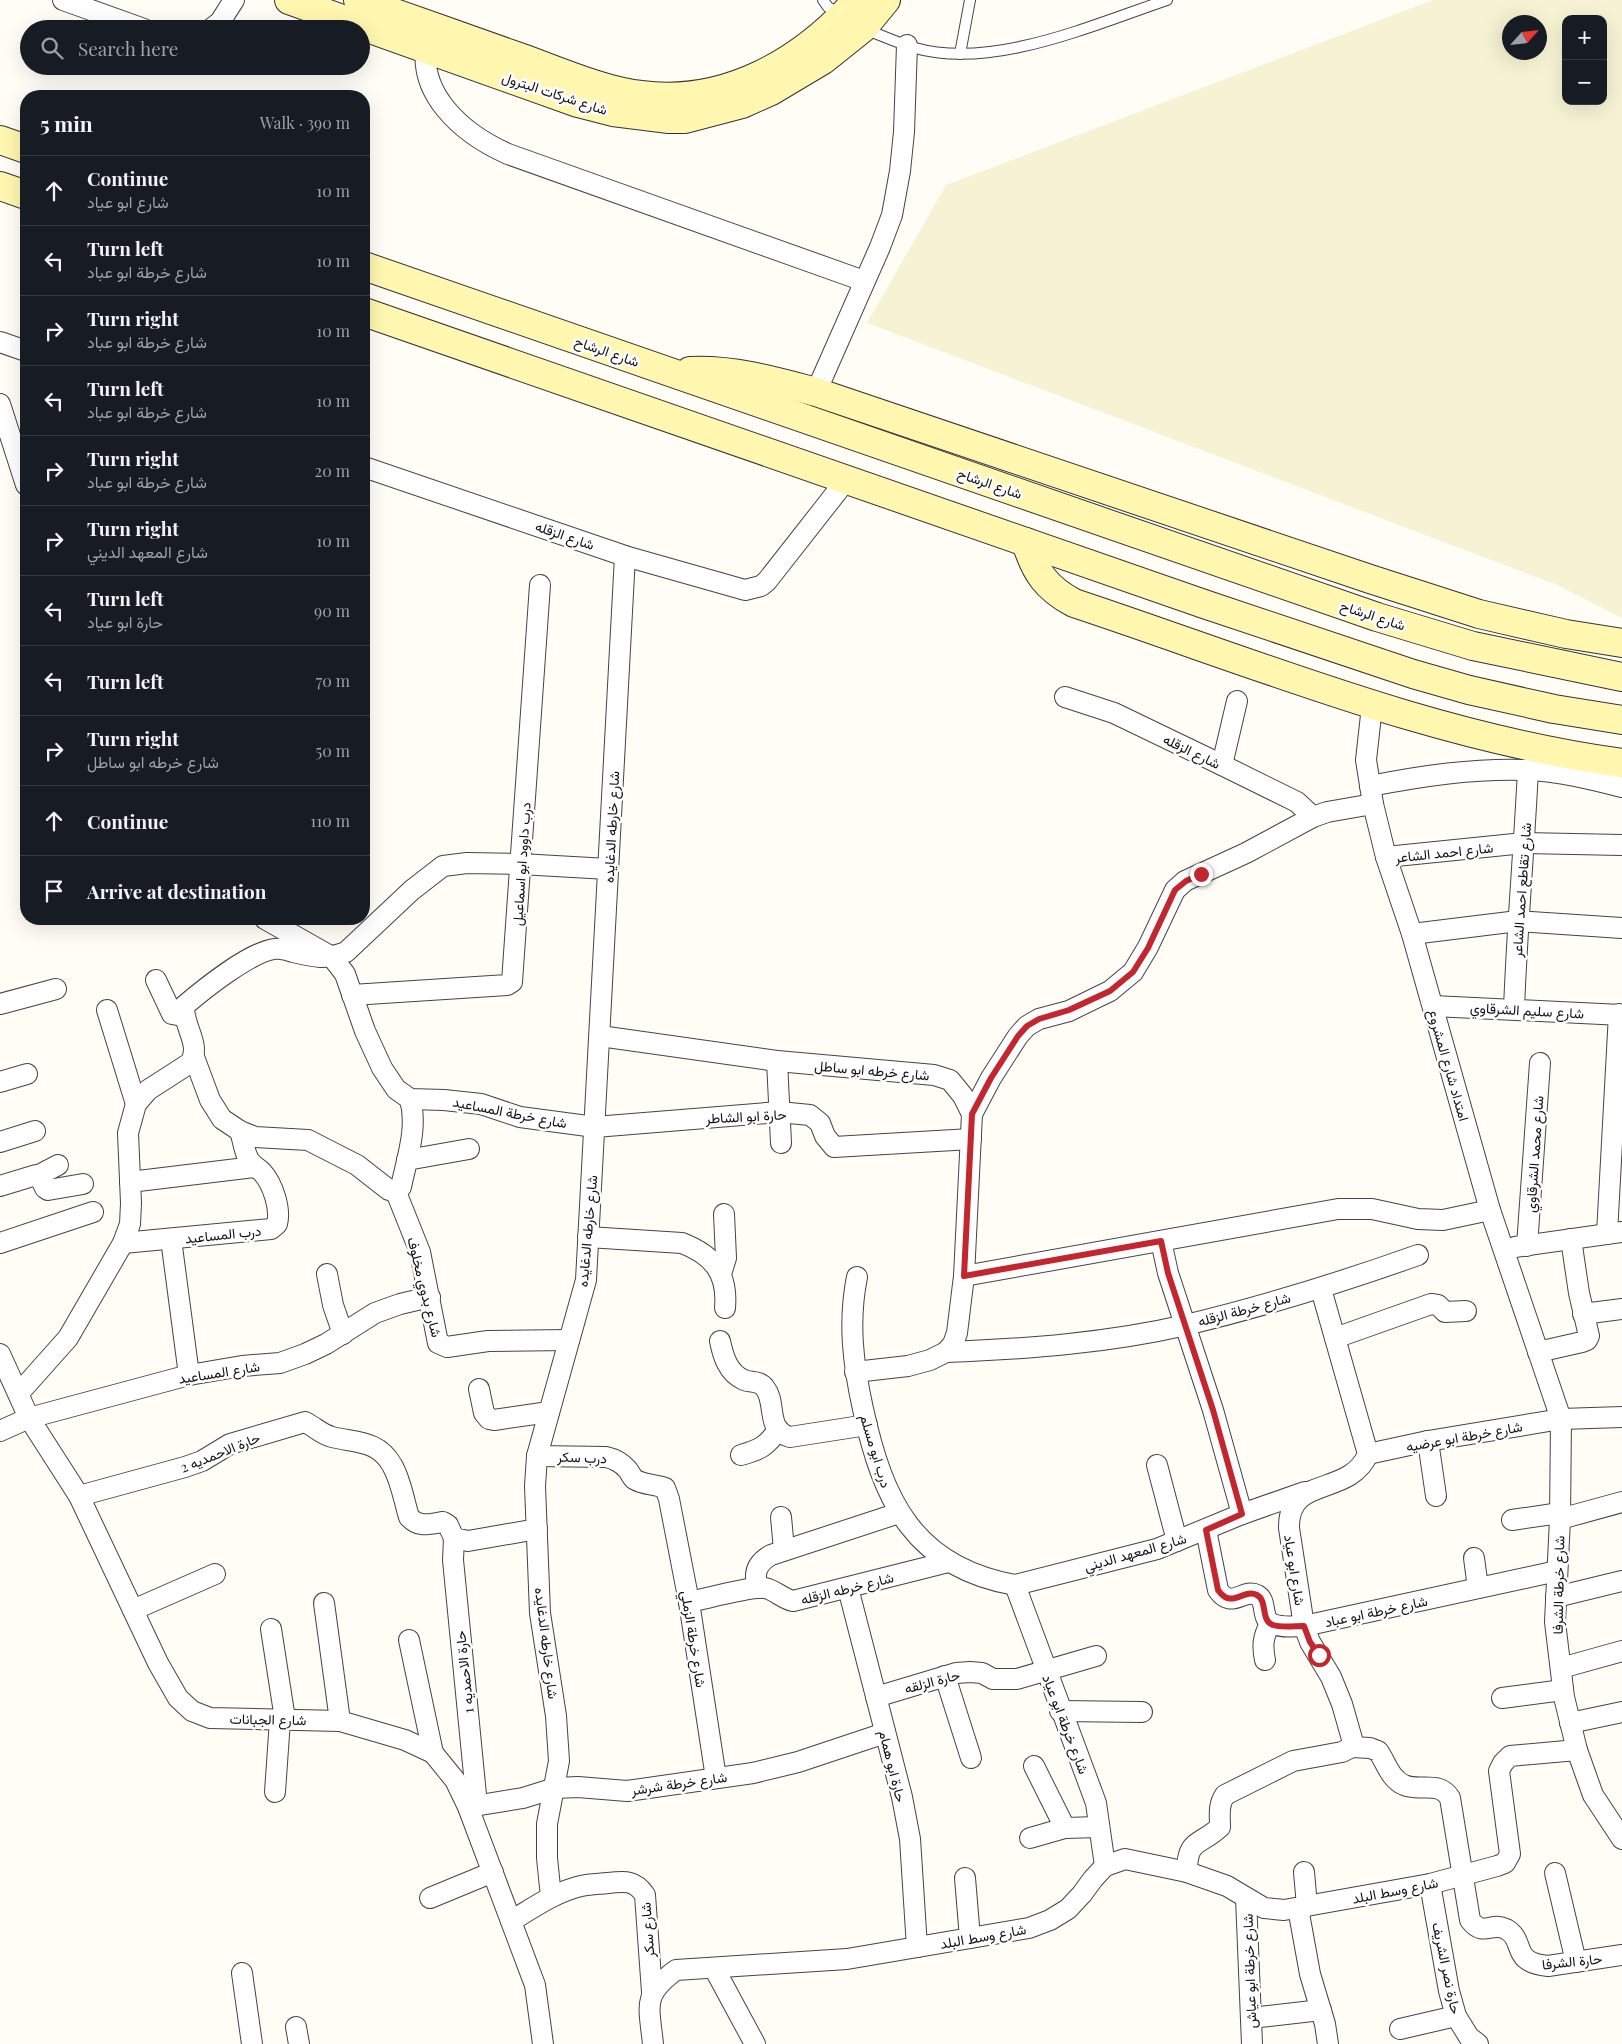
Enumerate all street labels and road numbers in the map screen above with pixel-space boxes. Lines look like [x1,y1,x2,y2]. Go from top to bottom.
street label: شارع شركات البترول [499,67,610,121]
street label: شارع الرشاح [571,331,642,373]
street label: شارع الرشاح [954,463,1025,505]
street label: شارع الزقله [532,516,597,556]
street label: شارع الرشاح [1337,596,1408,636]
street label: شارع الزقله [1159,729,1224,775]
street label: شارع خارطه الدغايده [599,770,625,884]
street label: درب داوود ابو اسماعيل [507,801,535,927]
street label: شارع تقاطع احمد الشاعر [1507,822,1537,959]
street label: شارع احمد الشاعر [1393,837,1494,869]
street label: شارع سليم الشرقاوي [1469,998,1585,1025]
street label: امتداد شارع المشروع [1422,1007,1474,1124]
street label: شارع خرطه ابو ساطل [813,1056,930,1086]
street label: شارع خرطة المساعيد [451,1092,569,1134]
street label: شارع محمد الشرقاوي [1520,1095,1551,1213]
street label: حارة ابو الشاطر [704,1104,787,1128]
street label: شارع خارطه الدغايده [573,1174,603,1288]
street label: درب المساعيد [184,1221,262,1247]
street label: شارع بدوي مخلوف [400,1235,447,1340]
street label: شارع خرطة الزقله [1196,1288,1293,1332]
street label: شارع المساعيد [177,1356,261,1390]
street label: درب ابو مسلم [856,1412,896,1490]
street label: شارع خرطة ابو عرضيه [1404,1416,1524,1458]
street label: حارة الاحمديه 2 [177,1427,263,1477]
street label: درب سكر [556,1447,607,1467]
street label: شارع المعهد الديني [1082,1528,1189,1579]
street label: شارع ابو عياد [1278,1533,1310,1607]
street label: شارع خرطة الشرفا [1548,1535,1570,1635]
street label: شارع خرطه الزقله [799,1567,896,1611]
street label: شارع خارطه الدغايده [529,1586,563,1700]
street label: شارع خرطة الزملي [674,1589,711,1689]
street label: شارع خرطة ابو عباد [1323,1591,1430,1633]
street label: حارة الاحمديه 1 [450,1630,478,1714]
street label: حارة الزلقه [902,1664,962,1698]
street label: شارع خرطة ابو عياد [1036,1672,1094,1777]
street label: شارع الجبانات [229,1709,307,1731]
street label: حارة ابو همام [875,1728,911,1804]
street label: شارع خرطة شرشر [629,1767,729,1801]
street label: شارع وسط البلد [1350,1872,1440,1910]
street label: شارع سكر [636,1902,660,1959]
street label: شارع خرطة ابو عياش [1238,1913,1262,2029]
street label: شارع وسط البلد [938,1919,1028,1955]
street label: حارة نصر الشريف [1428,1920,1466,2016]
street label: حارة الشرفا [1541,1948,1603,1974]

